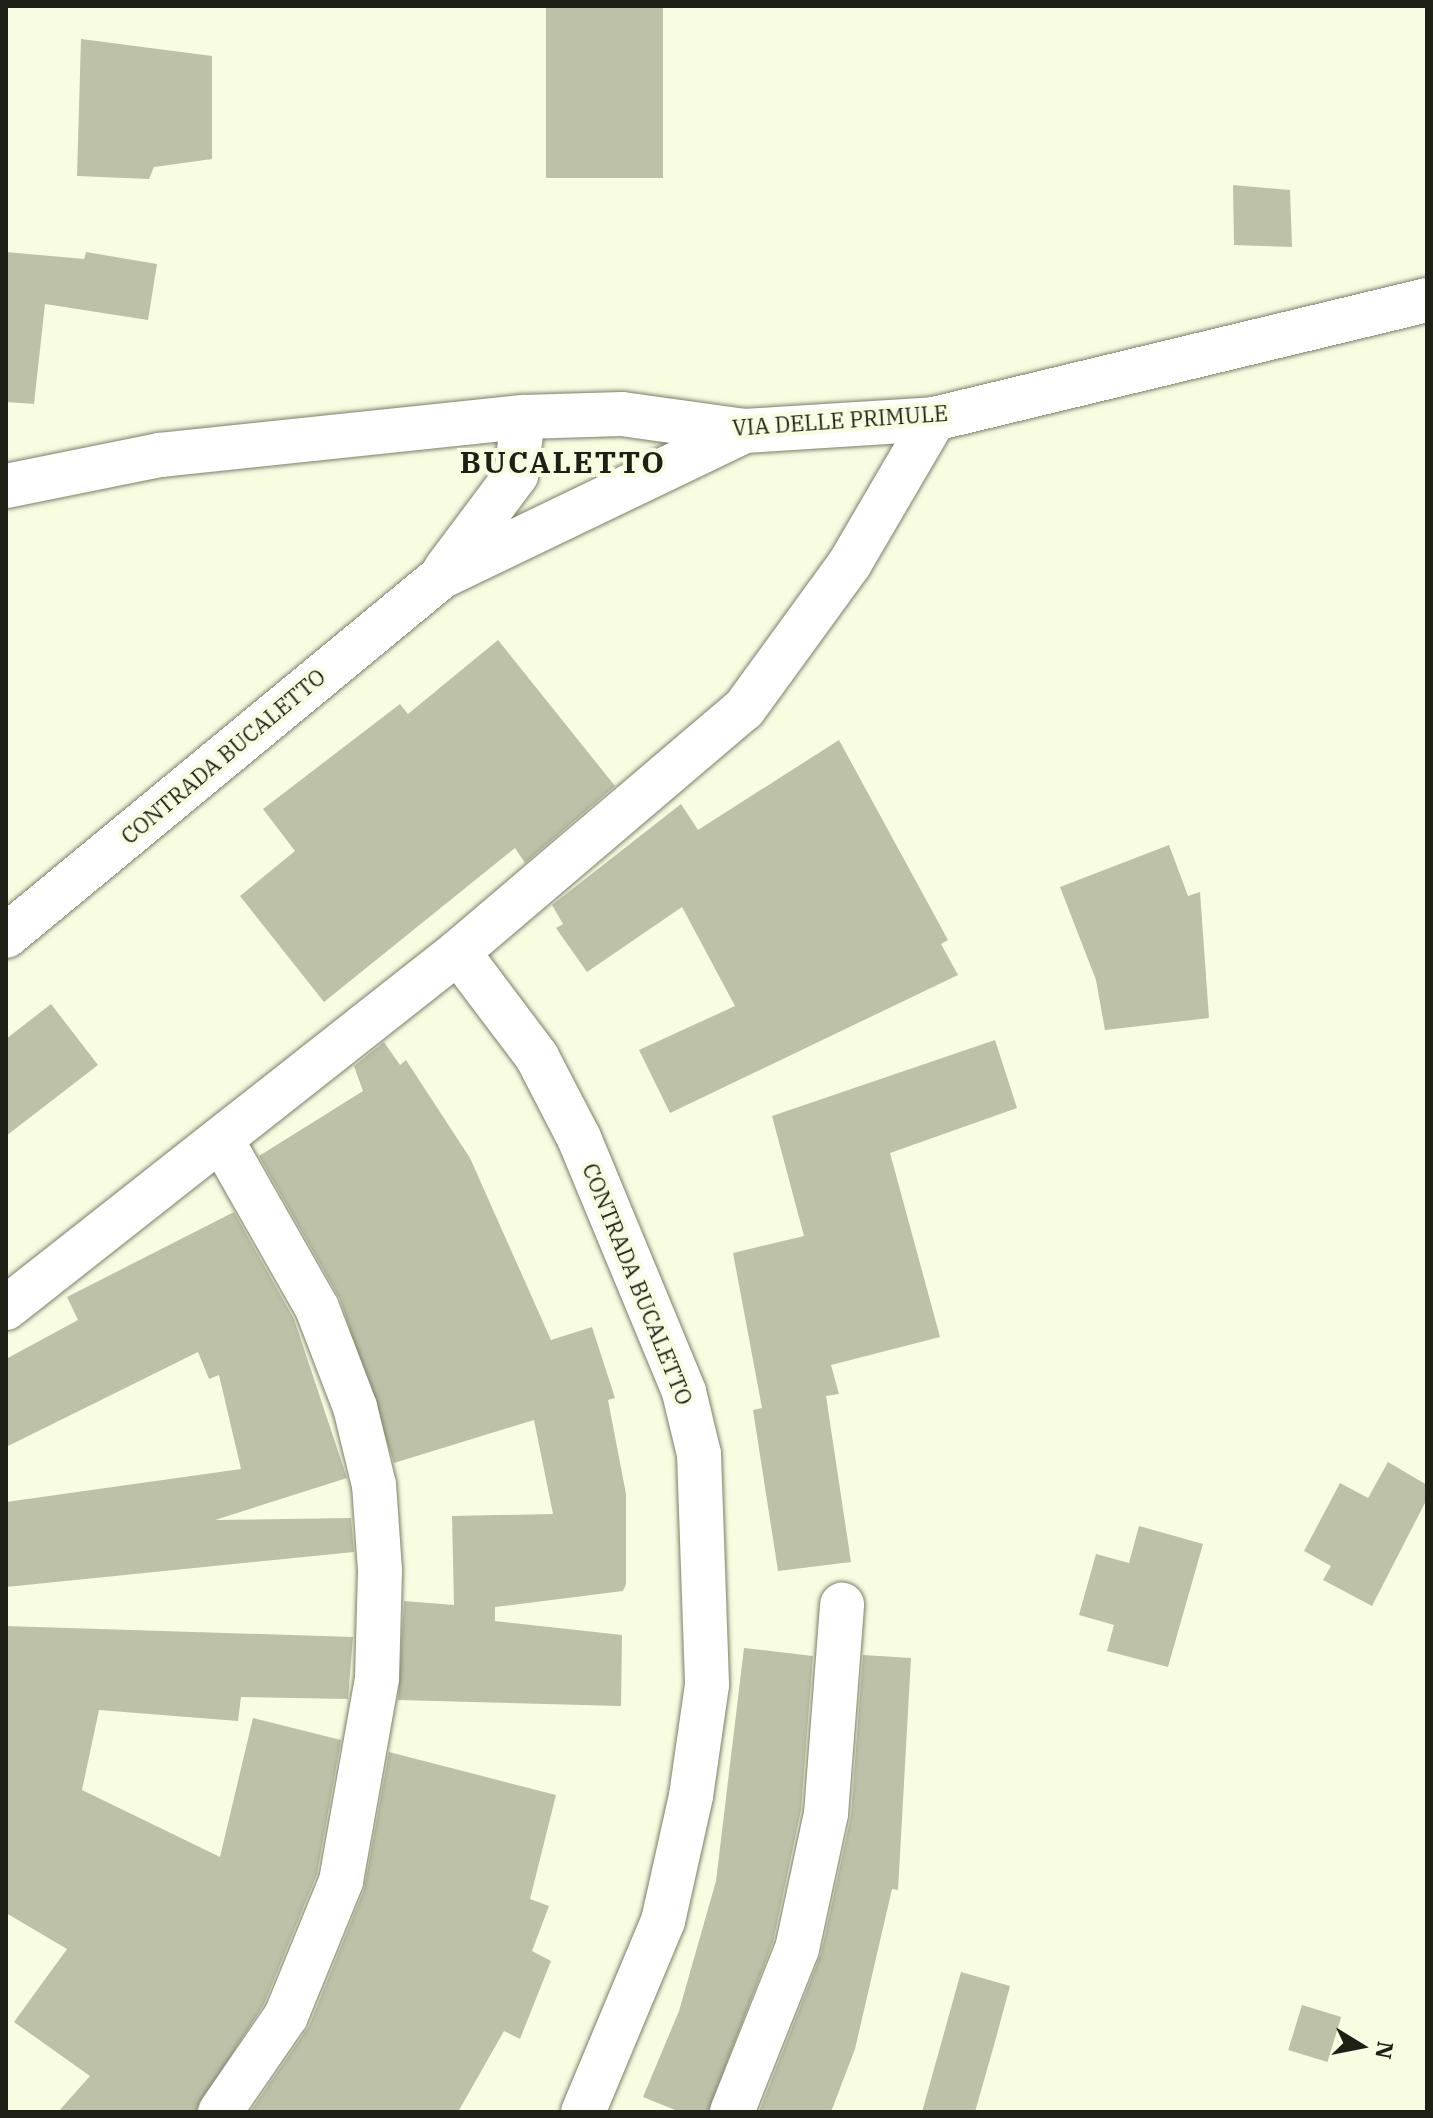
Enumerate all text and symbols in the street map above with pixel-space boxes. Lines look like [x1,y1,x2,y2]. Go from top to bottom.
street label: VIA DELLE PRIMULE [731,399,949,441]
district label: BUCALETTO [460,444,666,480]
street label: CONTRADA BUCALETTO [116,663,330,849]
street label: CONTRADA BUCALETTO [577,1159,699,1409]
north arrow [1321,2006,1401,2086]
text: N [1369,2039,1401,2061]

